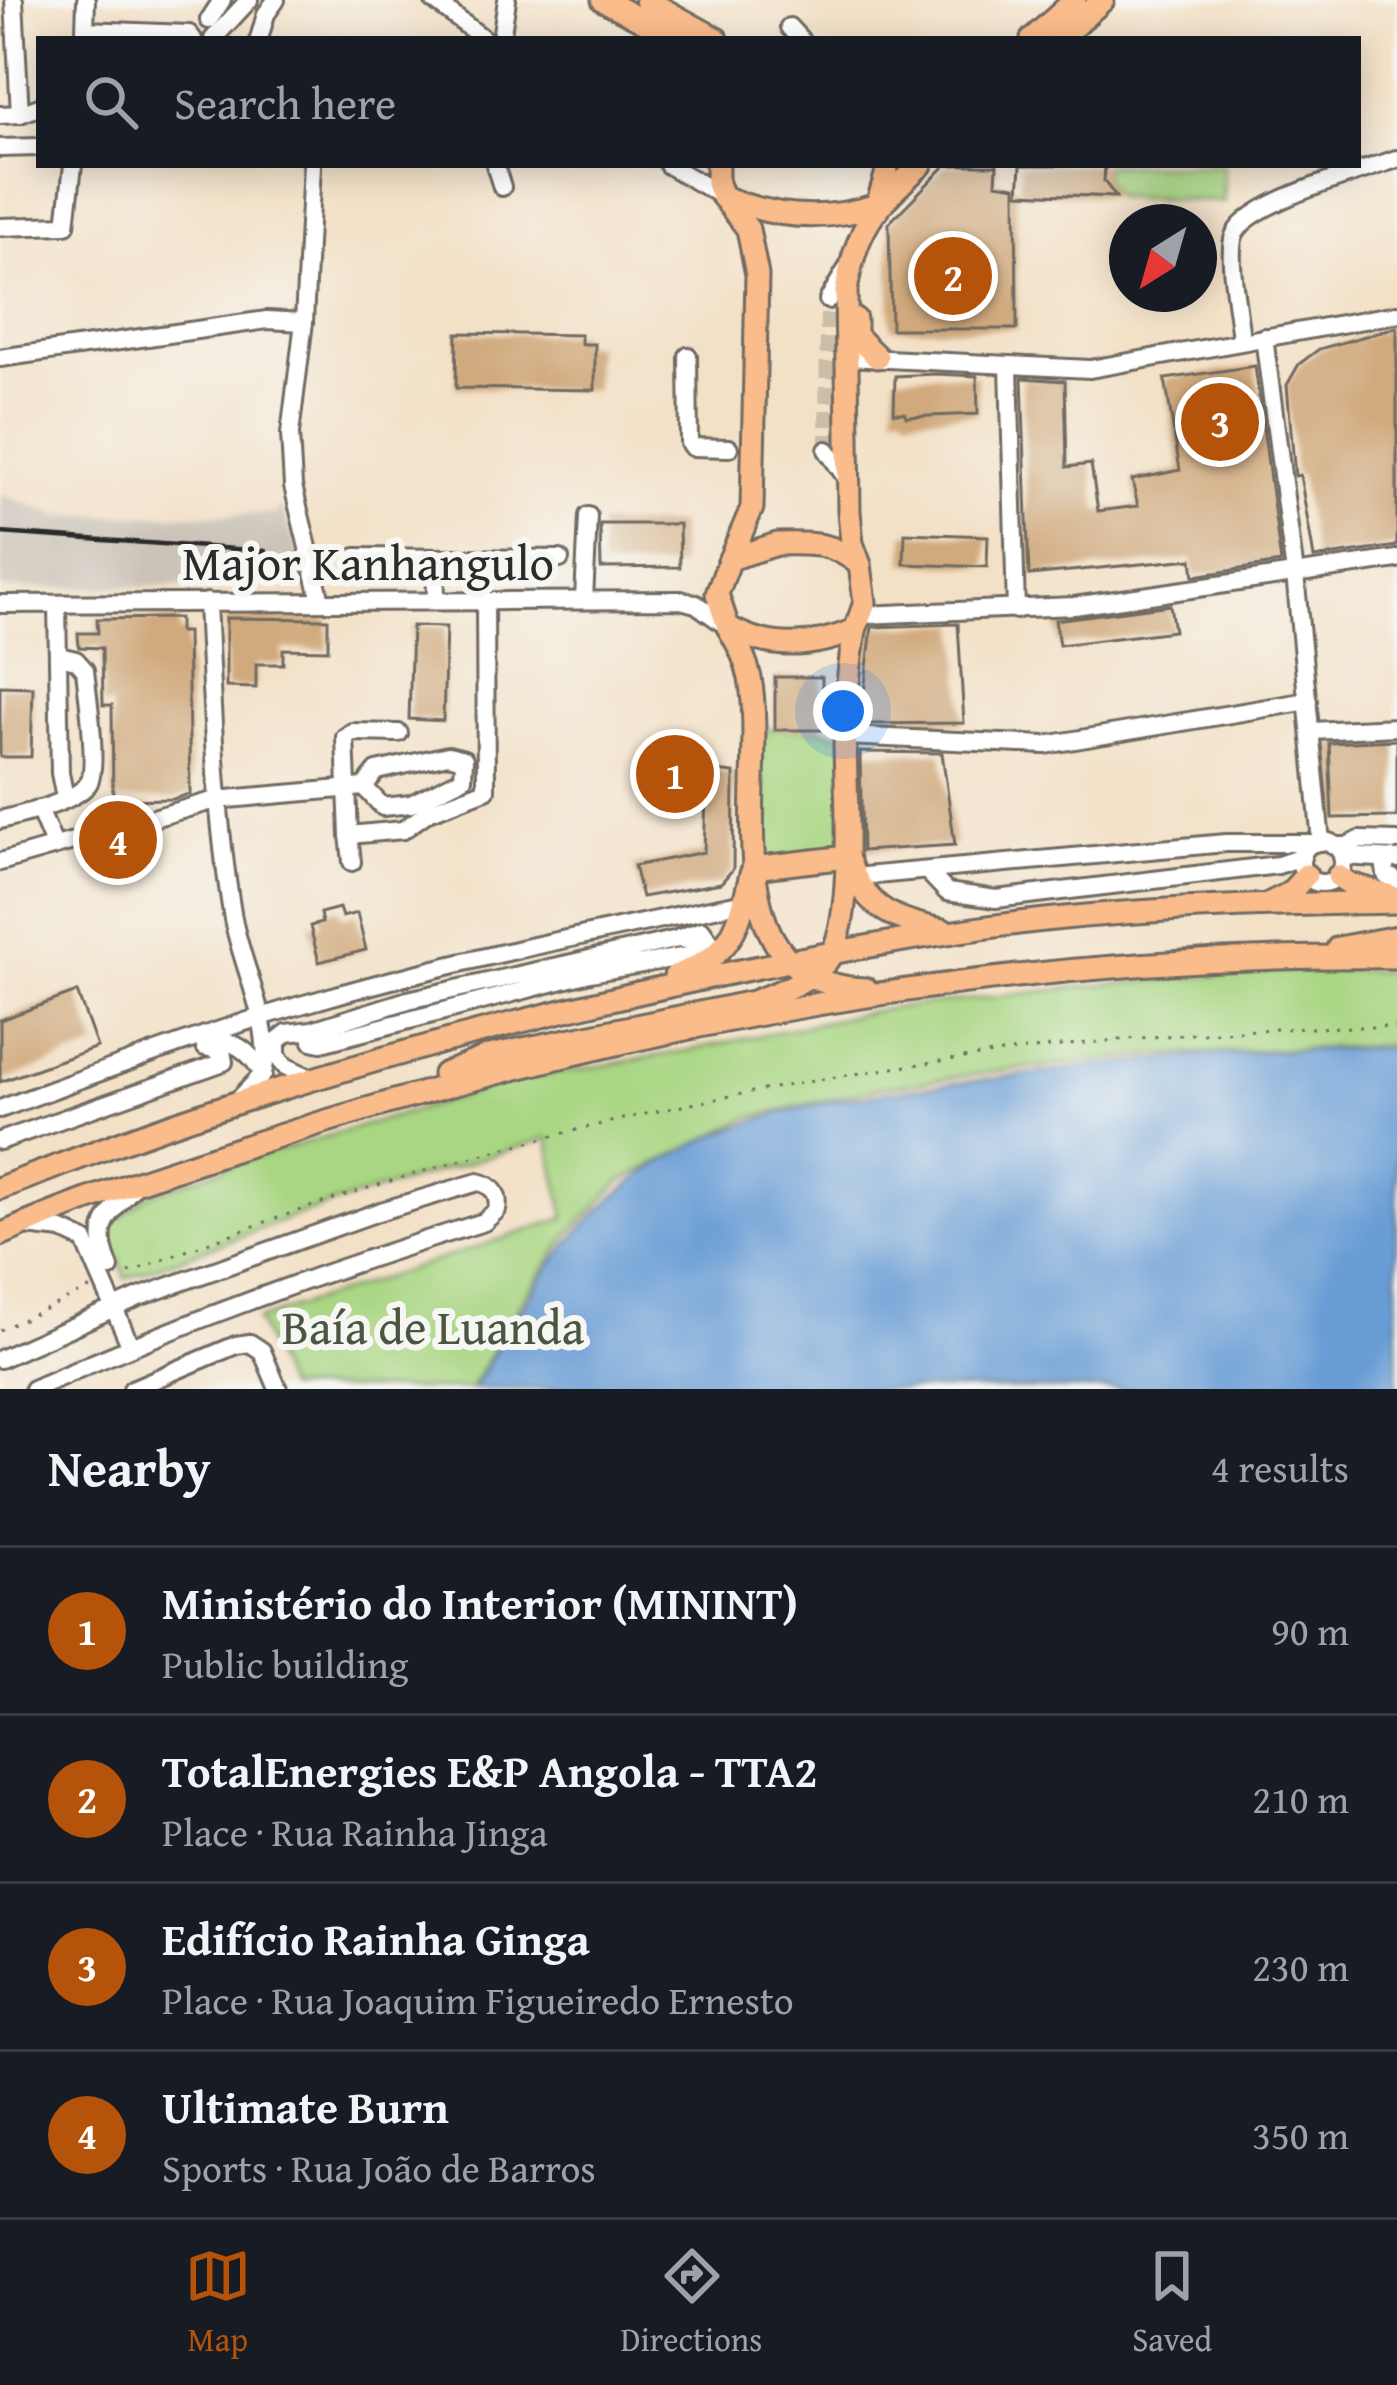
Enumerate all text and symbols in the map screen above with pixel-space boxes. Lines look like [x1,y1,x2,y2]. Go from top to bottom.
search box [36,36,1361,168]
icon: search [78,69,144,135]
text: Search here [174,70,396,135]
north arrow [1109,204,1217,312]
pin: 2 [914,231,992,321]
pin: 3 [1181,377,1259,467]
street label: Major Kanhangulo [182,527,554,598]
your location [813,681,873,741]
pin: 1 [636,729,714,819]
pin: 4 [79,795,157,885]
park label: Baía de Luanda [282,1291,585,1362]
text: Nearby [48,1430,211,1505]
text: 4 results [1211,1439,1349,1496]
text: Ministério do Interior (MININT) [162,1570,798,1635]
text: 1 [77,1602,97,1659]
text: 90 m [1271,1602,1349,1659]
text: Public building [162,1635,408,1692]
text: TotalEnergies E&P Angola - TTA2 [162,1738,818,1803]
text: 2 [77,1770,97,1827]
text: 210 m [1252,1770,1349,1827]
text: Place · Rua Rainha Jinga [162,1803,548,1860]
text: Edifício Rainha Ginga [162,1906,590,1971]
text: 3 [77,1938,97,1995]
text: 230 m [1252,1938,1349,1995]
text: Place · Rua Joaquim Figueiredo Ernesto [162,1971,794,2028]
text: Ultimate Burn [162,2074,449,2139]
text: 4 [77,2106,97,2163]
text: 350 m [1252,2106,1349,2163]
text: Sports · Rua João de Barros [162,2139,596,2196]
tab: Map [185,2243,251,2363]
tab: Directions [621,2243,762,2363]
tab: Saved [1132,2243,1212,2363]

